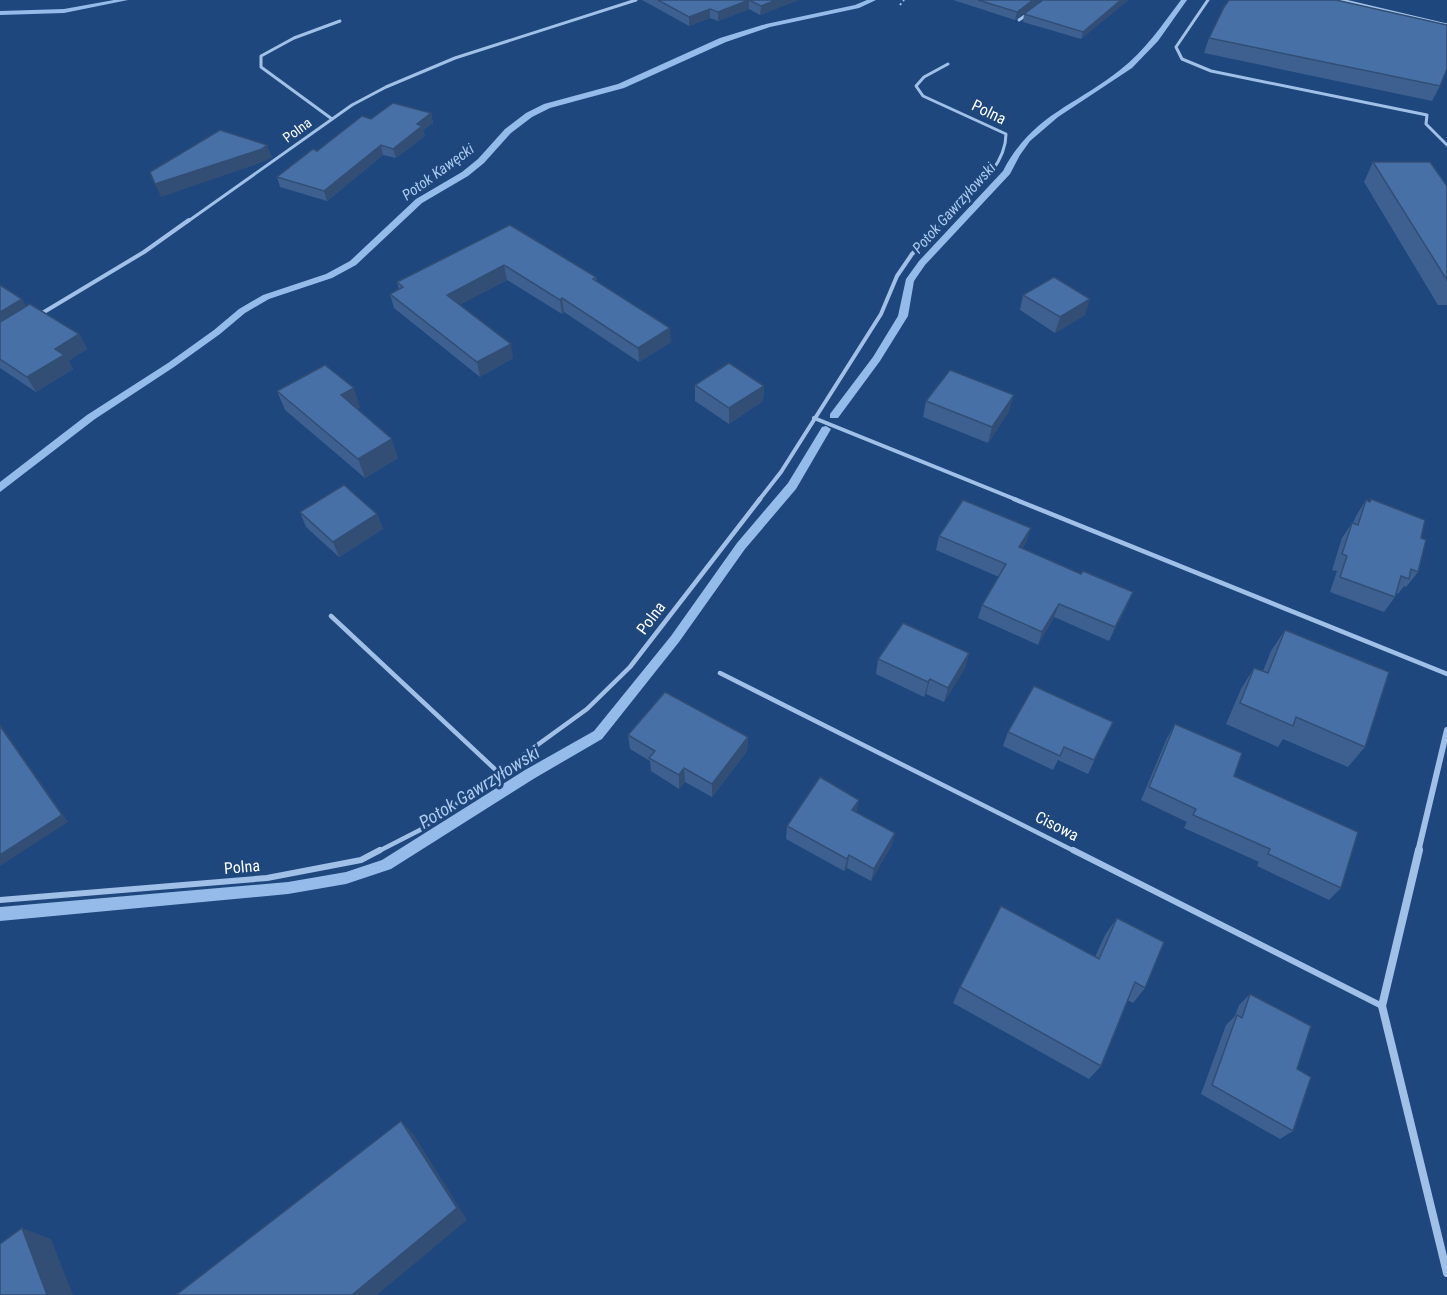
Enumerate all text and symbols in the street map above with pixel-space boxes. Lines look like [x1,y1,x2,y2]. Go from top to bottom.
street label: Polna [969,96,1009,128]
street label: Polna [280,114,314,146]
water label: Potok Kawęcki [399,139,478,204]
water label: Potok Gawrzyłowski [909,159,1000,257]
street label: Polna [633,598,669,638]
water label: Potok Gawrzyłowski [415,741,544,833]
street label: Cisowa [1032,807,1082,845]
street label: Polna [223,856,261,878]

